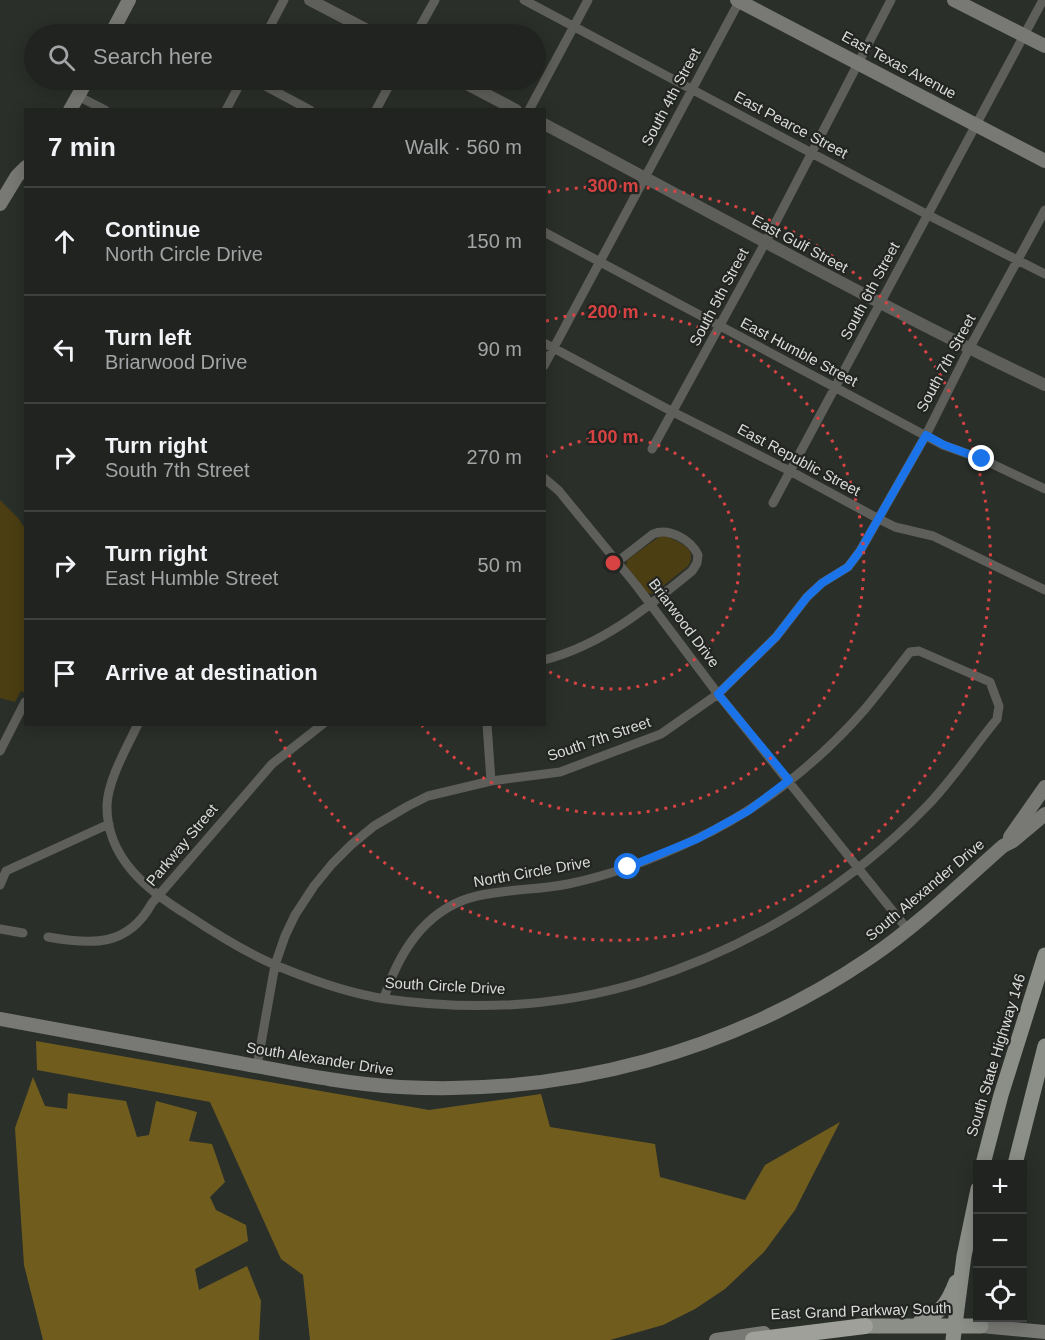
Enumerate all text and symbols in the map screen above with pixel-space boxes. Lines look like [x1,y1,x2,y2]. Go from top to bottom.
search box [24,24,546,90]
street label: East Texas Avenue [839,27,959,102]
icon: search [45,41,78,74]
text: Search here [93,44,213,69]
street label: South 4th Street [638,44,704,149]
street label: East Pearce Street [732,87,852,162]
text: 7 min [48,132,116,162]
text: Walk · 560 m [405,136,522,158]
text: 300 m [587,176,639,196]
street label: East Gulf Street [749,211,852,276]
text: Continue [105,217,200,242]
icon: ahead [48,225,81,258]
text: 150 m [466,230,522,252]
street label: South 6th Street [837,238,903,343]
text: North Circle Drive [105,243,263,265]
street label: South 5th Street [686,244,752,349]
text: 200 m [587,302,639,322]
street label: South 7th Street [913,310,979,415]
street label: East Humble Street [738,314,861,390]
text: Turn left [105,325,191,350]
icon: left [48,333,81,366]
text: 90 m [478,338,522,360]
text: Briarwood Drive [105,351,247,373]
street label: East Republic Street [735,420,864,500]
text: 100 m [587,427,639,447]
text: Turn right [105,433,207,458]
icon: right [48,441,81,474]
route end [968,445,994,471]
text: 270 m [466,446,522,468]
text: South 7th Street [105,459,250,481]
text: Turn right [105,541,207,566]
icon: right [48,549,81,582]
centre of rings [603,553,623,573]
text: 50 m [478,554,522,576]
text: East Humble Street [105,567,278,589]
street label: Briarwood Drive [646,575,723,670]
icon: arrive [48,657,81,690]
text: Arrive at destination [105,660,318,685]
street label: South 7th Street [545,713,654,764]
street label: Parkway Street [142,800,221,889]
street label: South Alexander Drive [862,835,987,944]
street label: North Circle Drive [472,853,592,890]
route start [614,853,640,879]
street label: South State Highway 146 [963,971,1028,1138]
street label: South Circle Drive [384,974,506,997]
street label: South Alexander Drive [245,1038,395,1079]
map controls [973,1160,1027,1322]
button: + [973,1160,1027,1214]
button: − [973,1214,1027,1268]
button: locate [973,1268,1027,1322]
street label: East Grand Parkway South [770,1299,952,1322]

